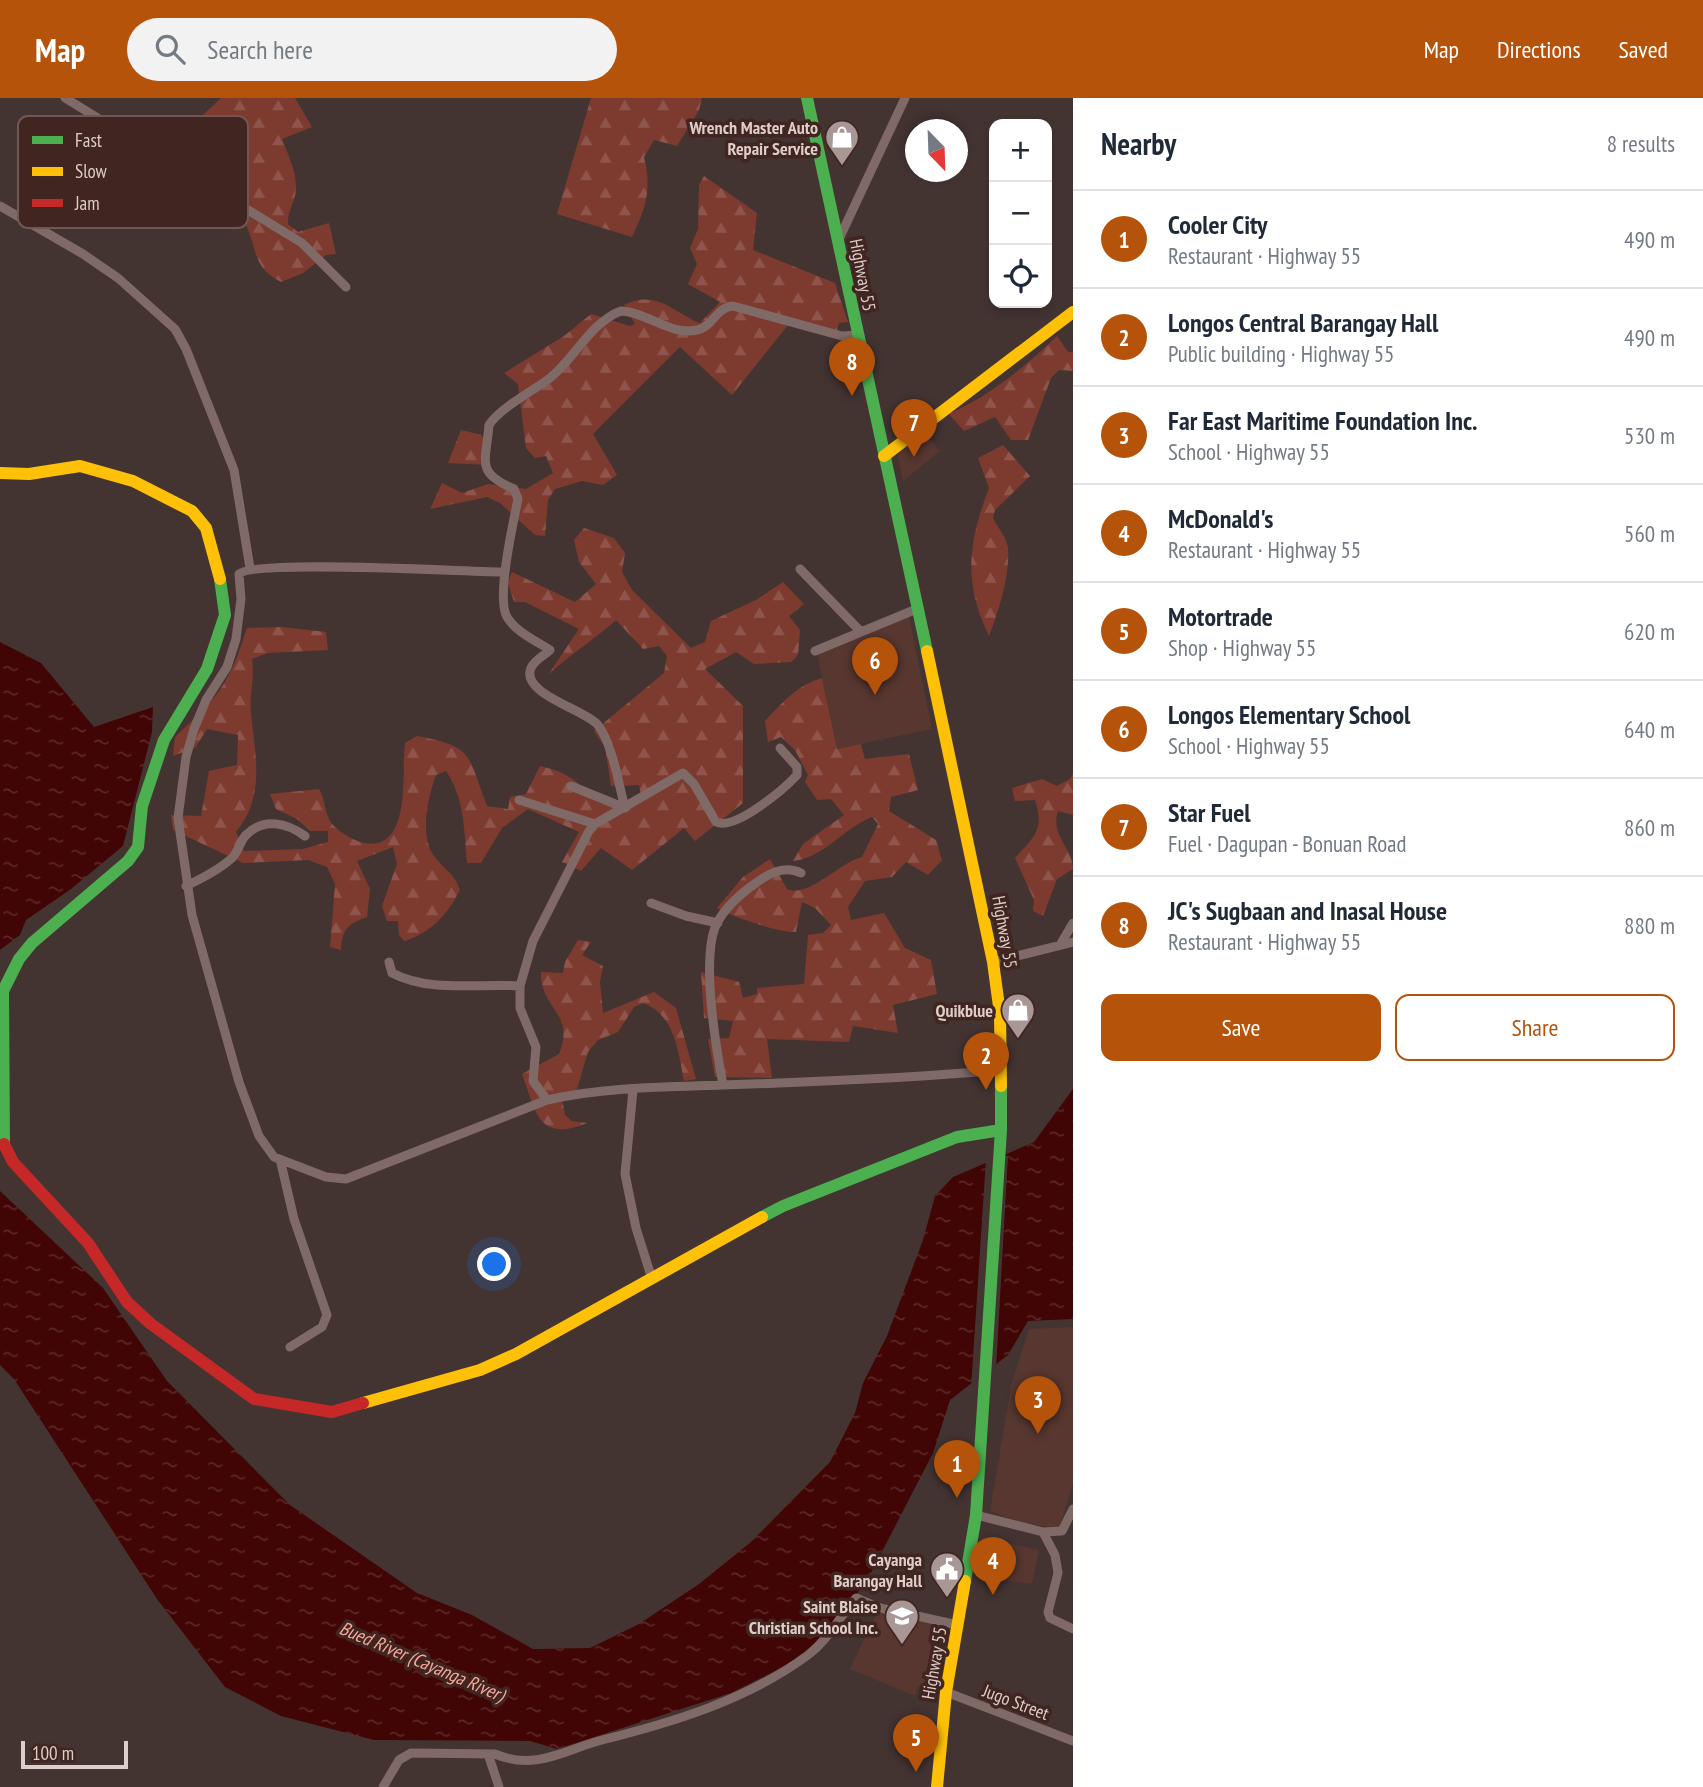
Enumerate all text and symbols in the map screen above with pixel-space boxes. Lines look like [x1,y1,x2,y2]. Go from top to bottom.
search box [127,18,617,81]
text: Map [35,28,85,71]
icon: search [151,30,189,68]
text: Search here [207,33,313,66]
text: Map [1424,34,1459,65]
text: Directions [1497,34,1581,65]
text: Saved [1619,34,1668,65]
legend [18,116,248,228]
place label: Wrench Master Auto Repair Service [688,116,818,160]
shop icon: Wrench Master Auto Repair Service [823,118,861,167]
north arrow [905,119,968,182]
map controls [989,119,1052,308]
button: + [989,119,1052,182]
text: Nearby [1101,124,1176,163]
text: Fast [75,128,103,152]
text: 8 results [1607,129,1675,158]
text: Slow [75,159,108,183]
button: − [989,182,1052,245]
text: Jam [74,191,100,215]
text: Cooler City [1168,208,1268,241]
text: 1 [1119,225,1130,254]
text: 490 m [1624,225,1675,254]
street label: Highway 55 [845,237,881,313]
text: Restaurant · Highway 55 [1168,241,1361,270]
button: locate [989,245,1052,308]
text: Longos Central Barangay Hall [1168,306,1438,339]
text: 2 [1119,323,1130,352]
text: 490 m [1624,323,1675,352]
pin: 8 [829,338,875,396]
text: Public building · Highway 55 [1168,339,1394,368]
pin: 7 [891,399,937,457]
text: Far East Maritime Foundation Inc. [1168,404,1478,437]
text: 3 [1119,421,1130,450]
text: 530 m [1624,421,1675,450]
text: School · Highway 55 [1168,437,1330,466]
text: McDonald's [1168,502,1273,535]
text: 4 [1119,519,1130,548]
text: 560 m [1624,519,1675,548]
text: Restaurant · Highway 55 [1168,535,1361,564]
text: Motortrade [1168,600,1273,633]
text: 5 [1119,617,1130,646]
text: 620 m [1624,617,1675,646]
text: Shop · Highway 55 [1168,633,1316,662]
pin: 6 [852,637,898,695]
text: Longos Elementary School [1168,698,1410,731]
text: 6 [1119,715,1130,744]
text: 640 m [1624,715,1675,744]
text: School · Highway 55 [1168,731,1330,760]
text: Star Fuel [1168,796,1251,829]
text: 7 [1119,813,1130,842]
text: 860 m [1624,813,1675,842]
text: Fuel · Dagupan - Bonuan Road [1168,829,1406,858]
street label: Highway 55 [987,894,1023,970]
text: JC's Sugbaan and Inasal House [1168,894,1447,927]
text: 8 [1119,911,1130,940]
text: 880 m [1624,911,1675,940]
text: Restaurant · Highway 55 [1168,927,1361,956]
shop icon: Quikblue [999,991,1037,1040]
button: Save [1101,994,1381,1061]
button: Share [1395,994,1675,1061]
place label: Quikblue [935,999,993,1022]
pin: 2 [963,1032,1009,1090]
your location [477,1247,511,1281]
pin: 3 [1015,1376,1061,1434]
pin: 1 [934,1440,980,1498]
pin: 4 [970,1537,1016,1595]
place label: Cayanga Barangay Hall [833,1548,923,1592]
public building icon: Cayanga Barangay Hall [928,1550,966,1599]
place label: Saint Blaise Christian School Inc. [749,1595,878,1639]
school or university icon: Saint Blaise Christian School Inc. [883,1597,921,1646]
water label: Bued River (Cayanga River) [336,1615,510,1708]
street label: Highway 55 [916,1625,952,1701]
street label: Jugo Street [979,1679,1052,1725]
pin: 5 [893,1714,939,1772]
scale bar [21,1738,128,1770]
text: 100 m [32,1741,74,1765]

